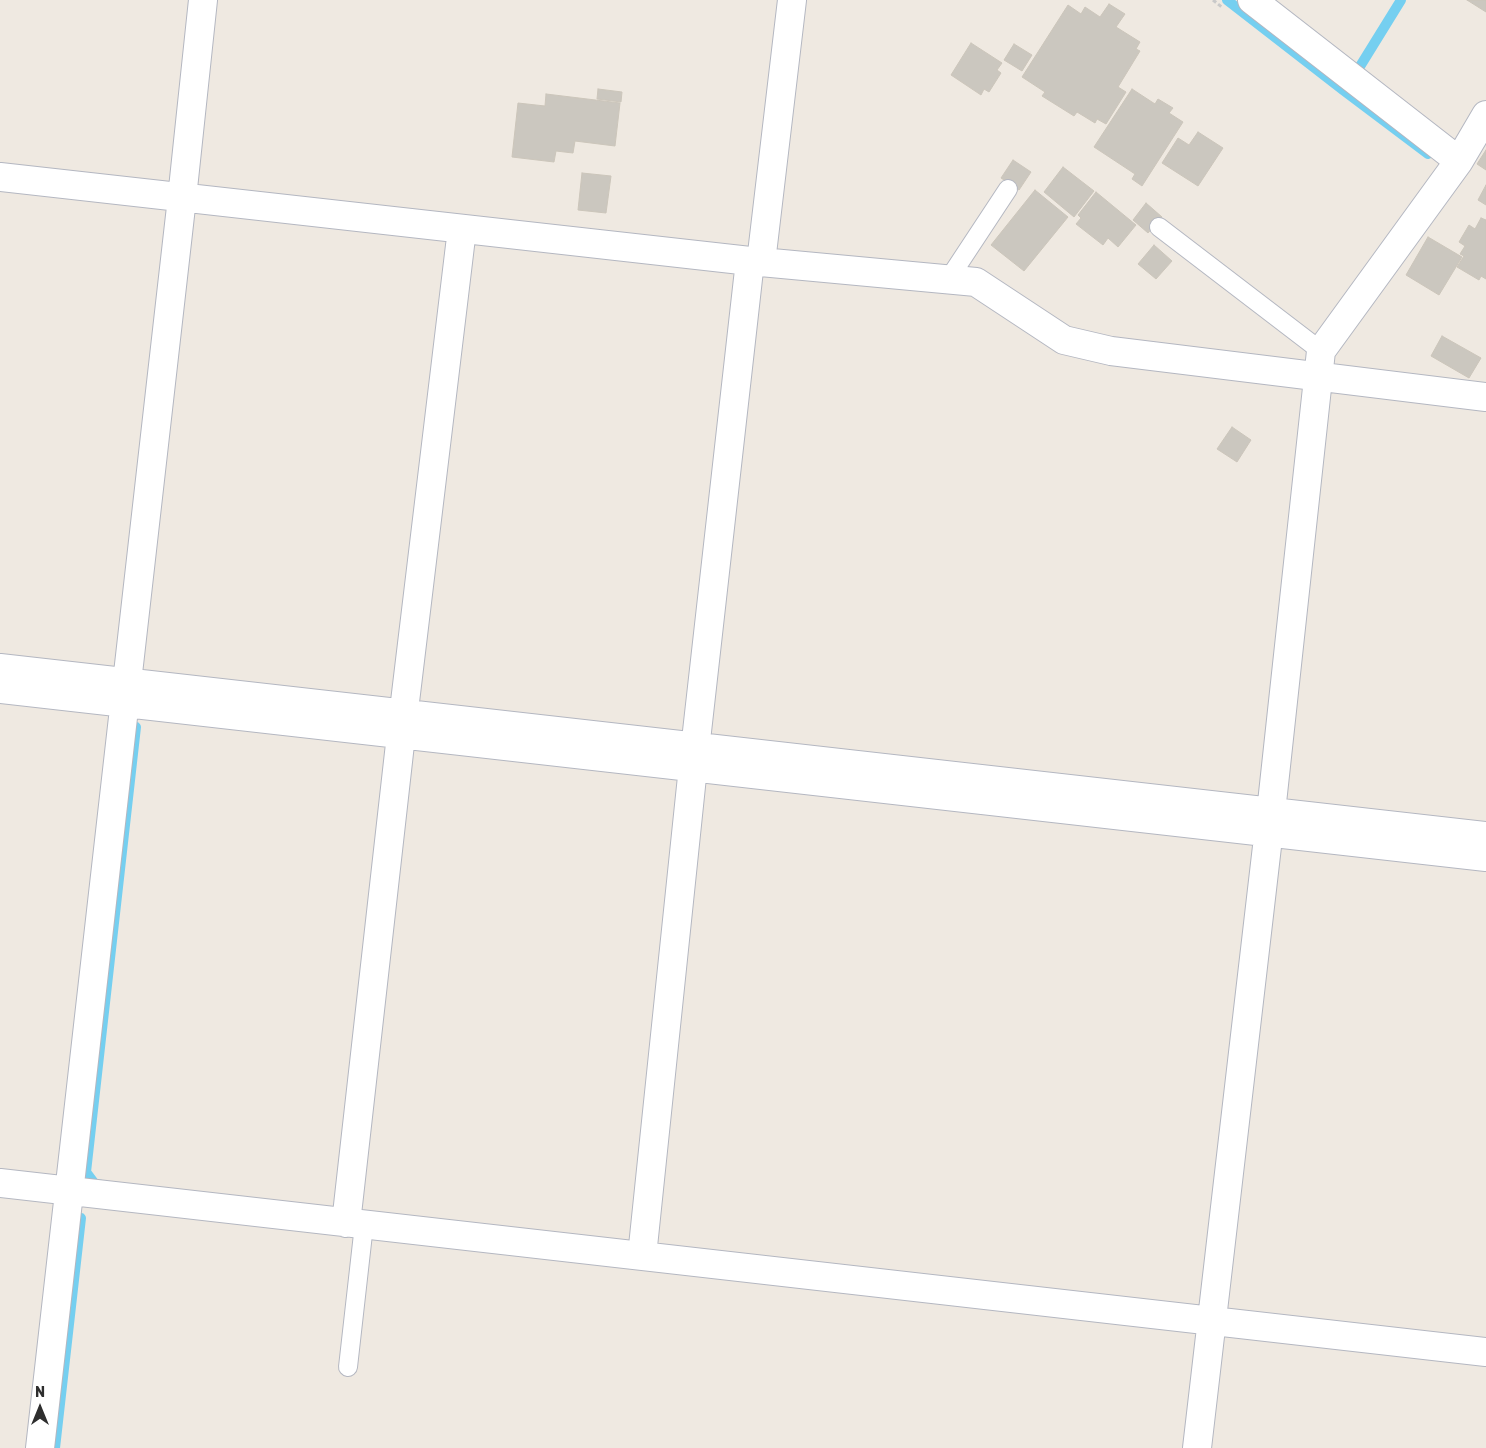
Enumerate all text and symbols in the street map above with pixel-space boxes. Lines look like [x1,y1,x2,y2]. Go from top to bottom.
north arrow [15,1383,65,1433]
text: N [35,1384,45,1401]

